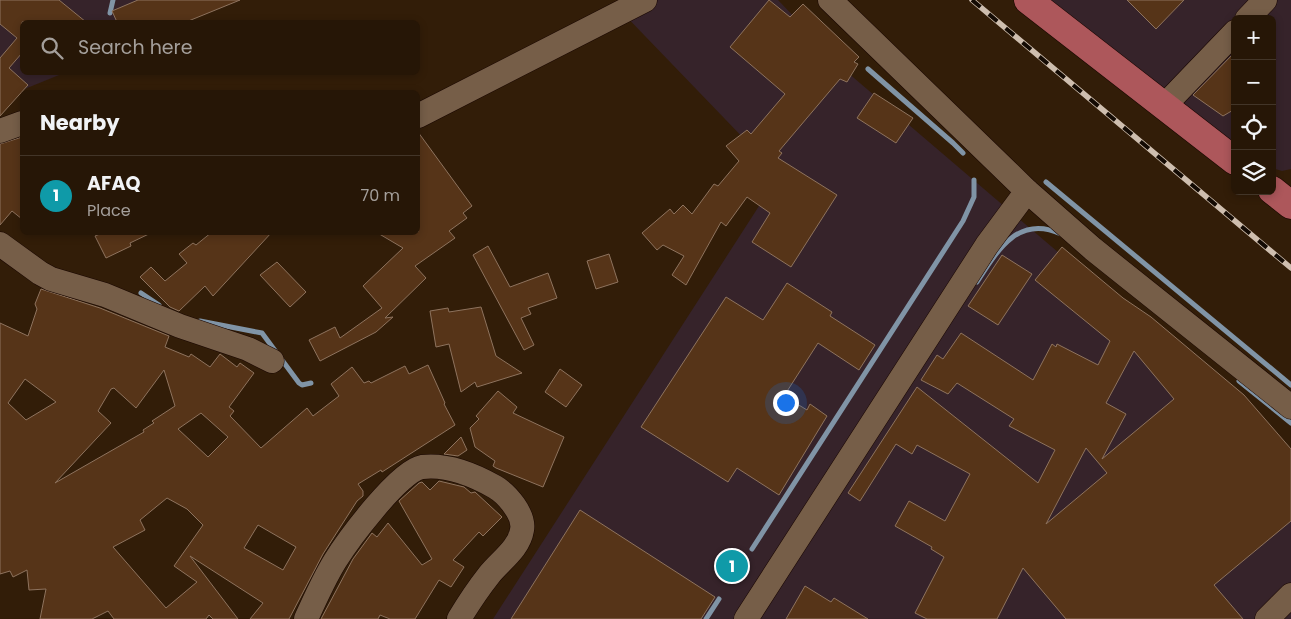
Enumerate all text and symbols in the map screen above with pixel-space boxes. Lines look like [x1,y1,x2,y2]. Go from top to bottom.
map controls [1231,15,1276,195]
button: + [1231,15,1276,60]
search box [20,20,420,75]
icon: search [38,34,66,62]
text: Search here [78,34,192,61]
button: − [1231,60,1276,105]
button: locate [1231,105,1276,150]
text: Nearby [40,108,120,137]
button: layers [1231,150,1276,195]
text: AFAQ [87,170,140,197]
text: 1 [53,184,59,207]
text: 70 m [360,184,400,207]
text: Place [87,199,131,222]
your location [773,390,799,416]
pin: 1 [716,547,748,585]

